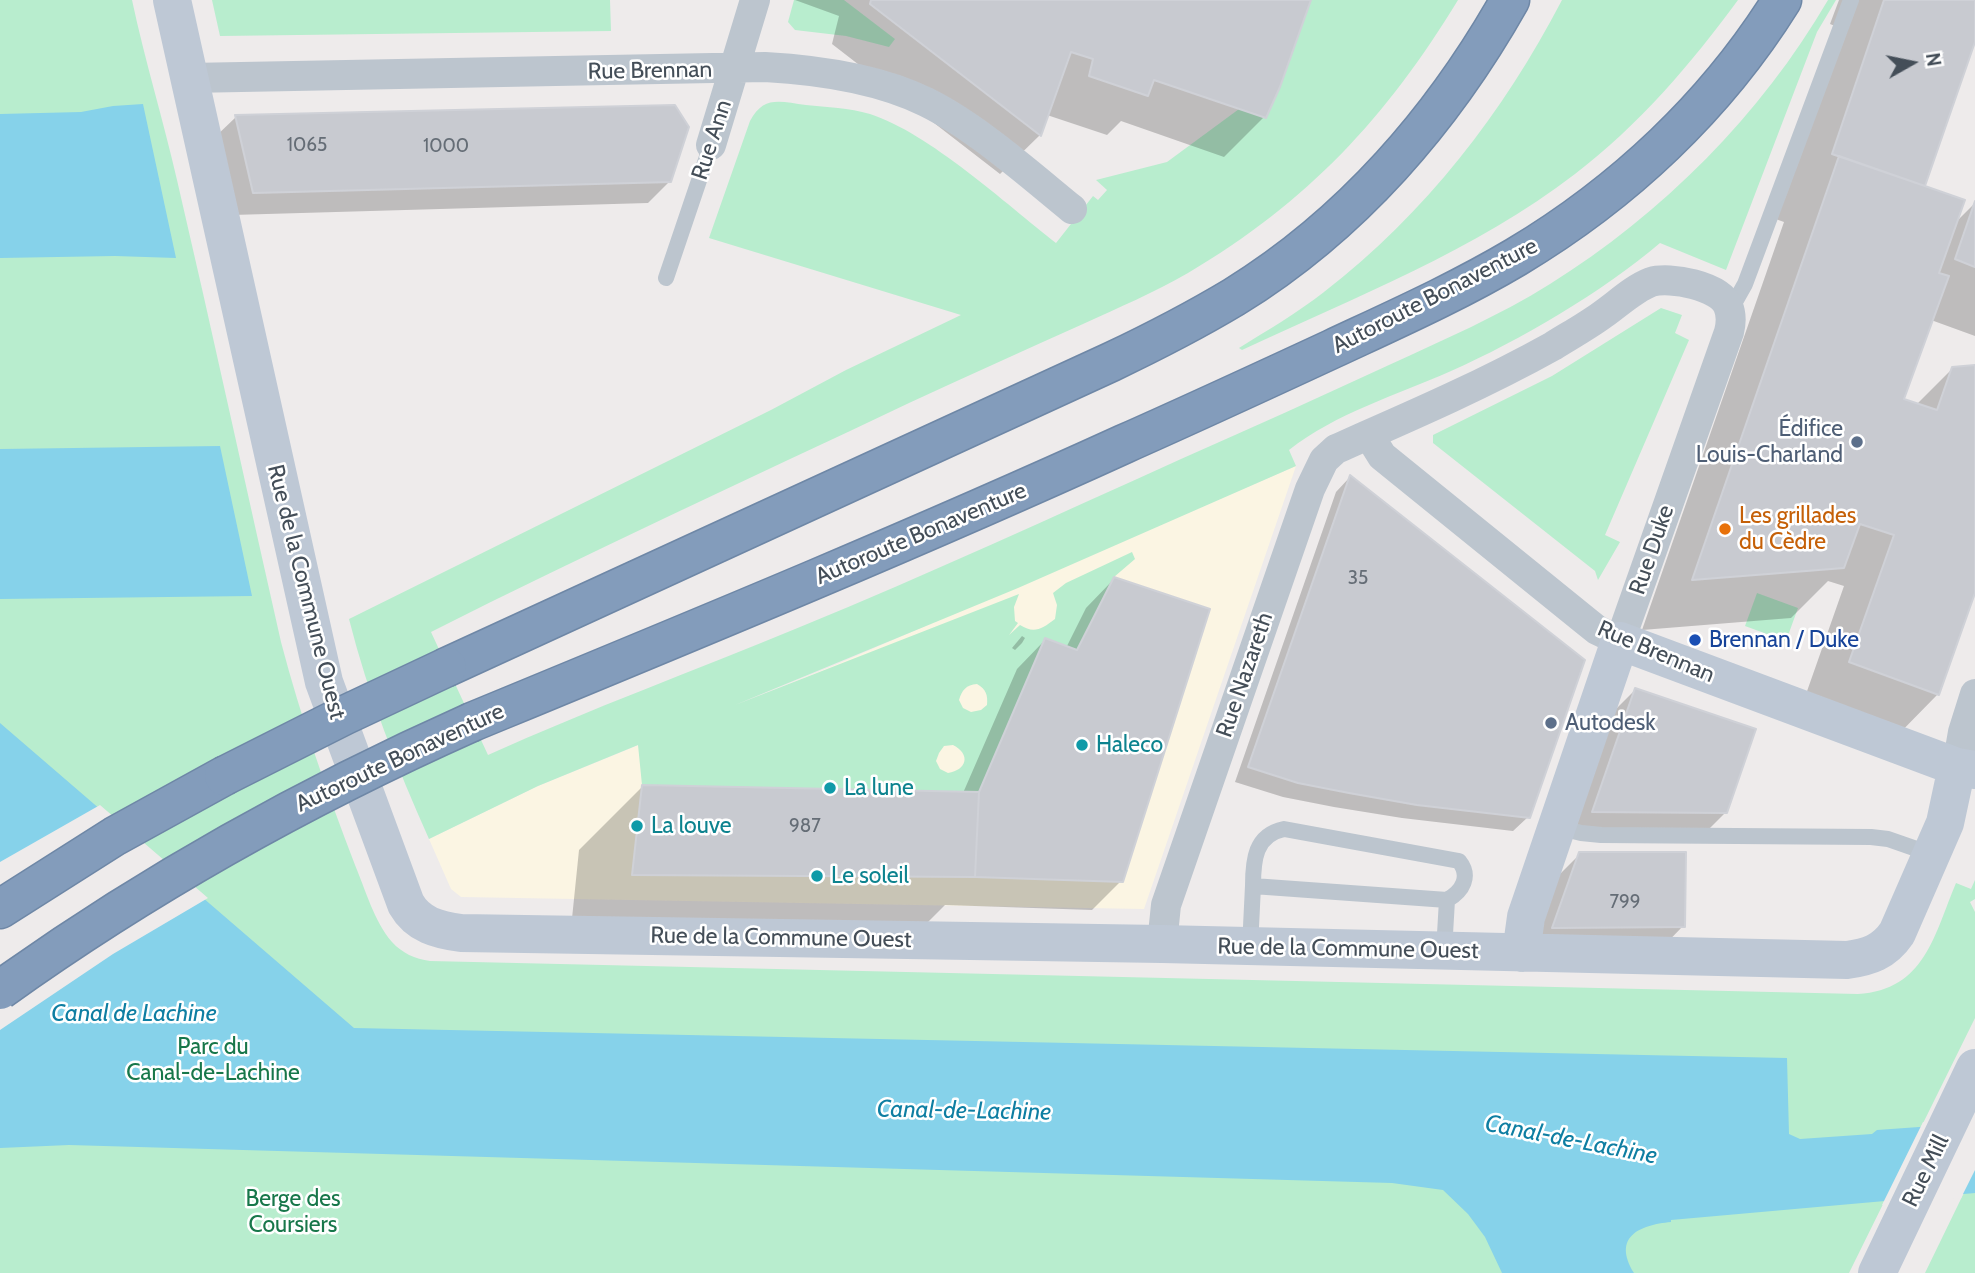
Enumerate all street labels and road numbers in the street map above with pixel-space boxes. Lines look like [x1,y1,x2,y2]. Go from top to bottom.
street label: Rue Brennan [587,56,713,86]
street label: Rue Ann [686,97,738,183]
street label: Autoroute Bonaventure [1328,232,1542,360]
street label: Rue de la Commune Ouest [261,462,351,722]
street label: Autoroute Bonaventure [811,477,1031,591]
street label: Rue Duke [1624,502,1680,598]
street label: Rue Nazareth [1211,609,1279,741]
street label: Rue Brennan [1593,615,1719,689]
street label: Autoroute Bonaventure [292,698,508,818]
street label: Rue de la Commune Ouest [650,922,912,954]
street label: Rue de la Commune Ouest [1217,933,1479,965]
street label: Rue Mill [1897,1130,1955,1212]

